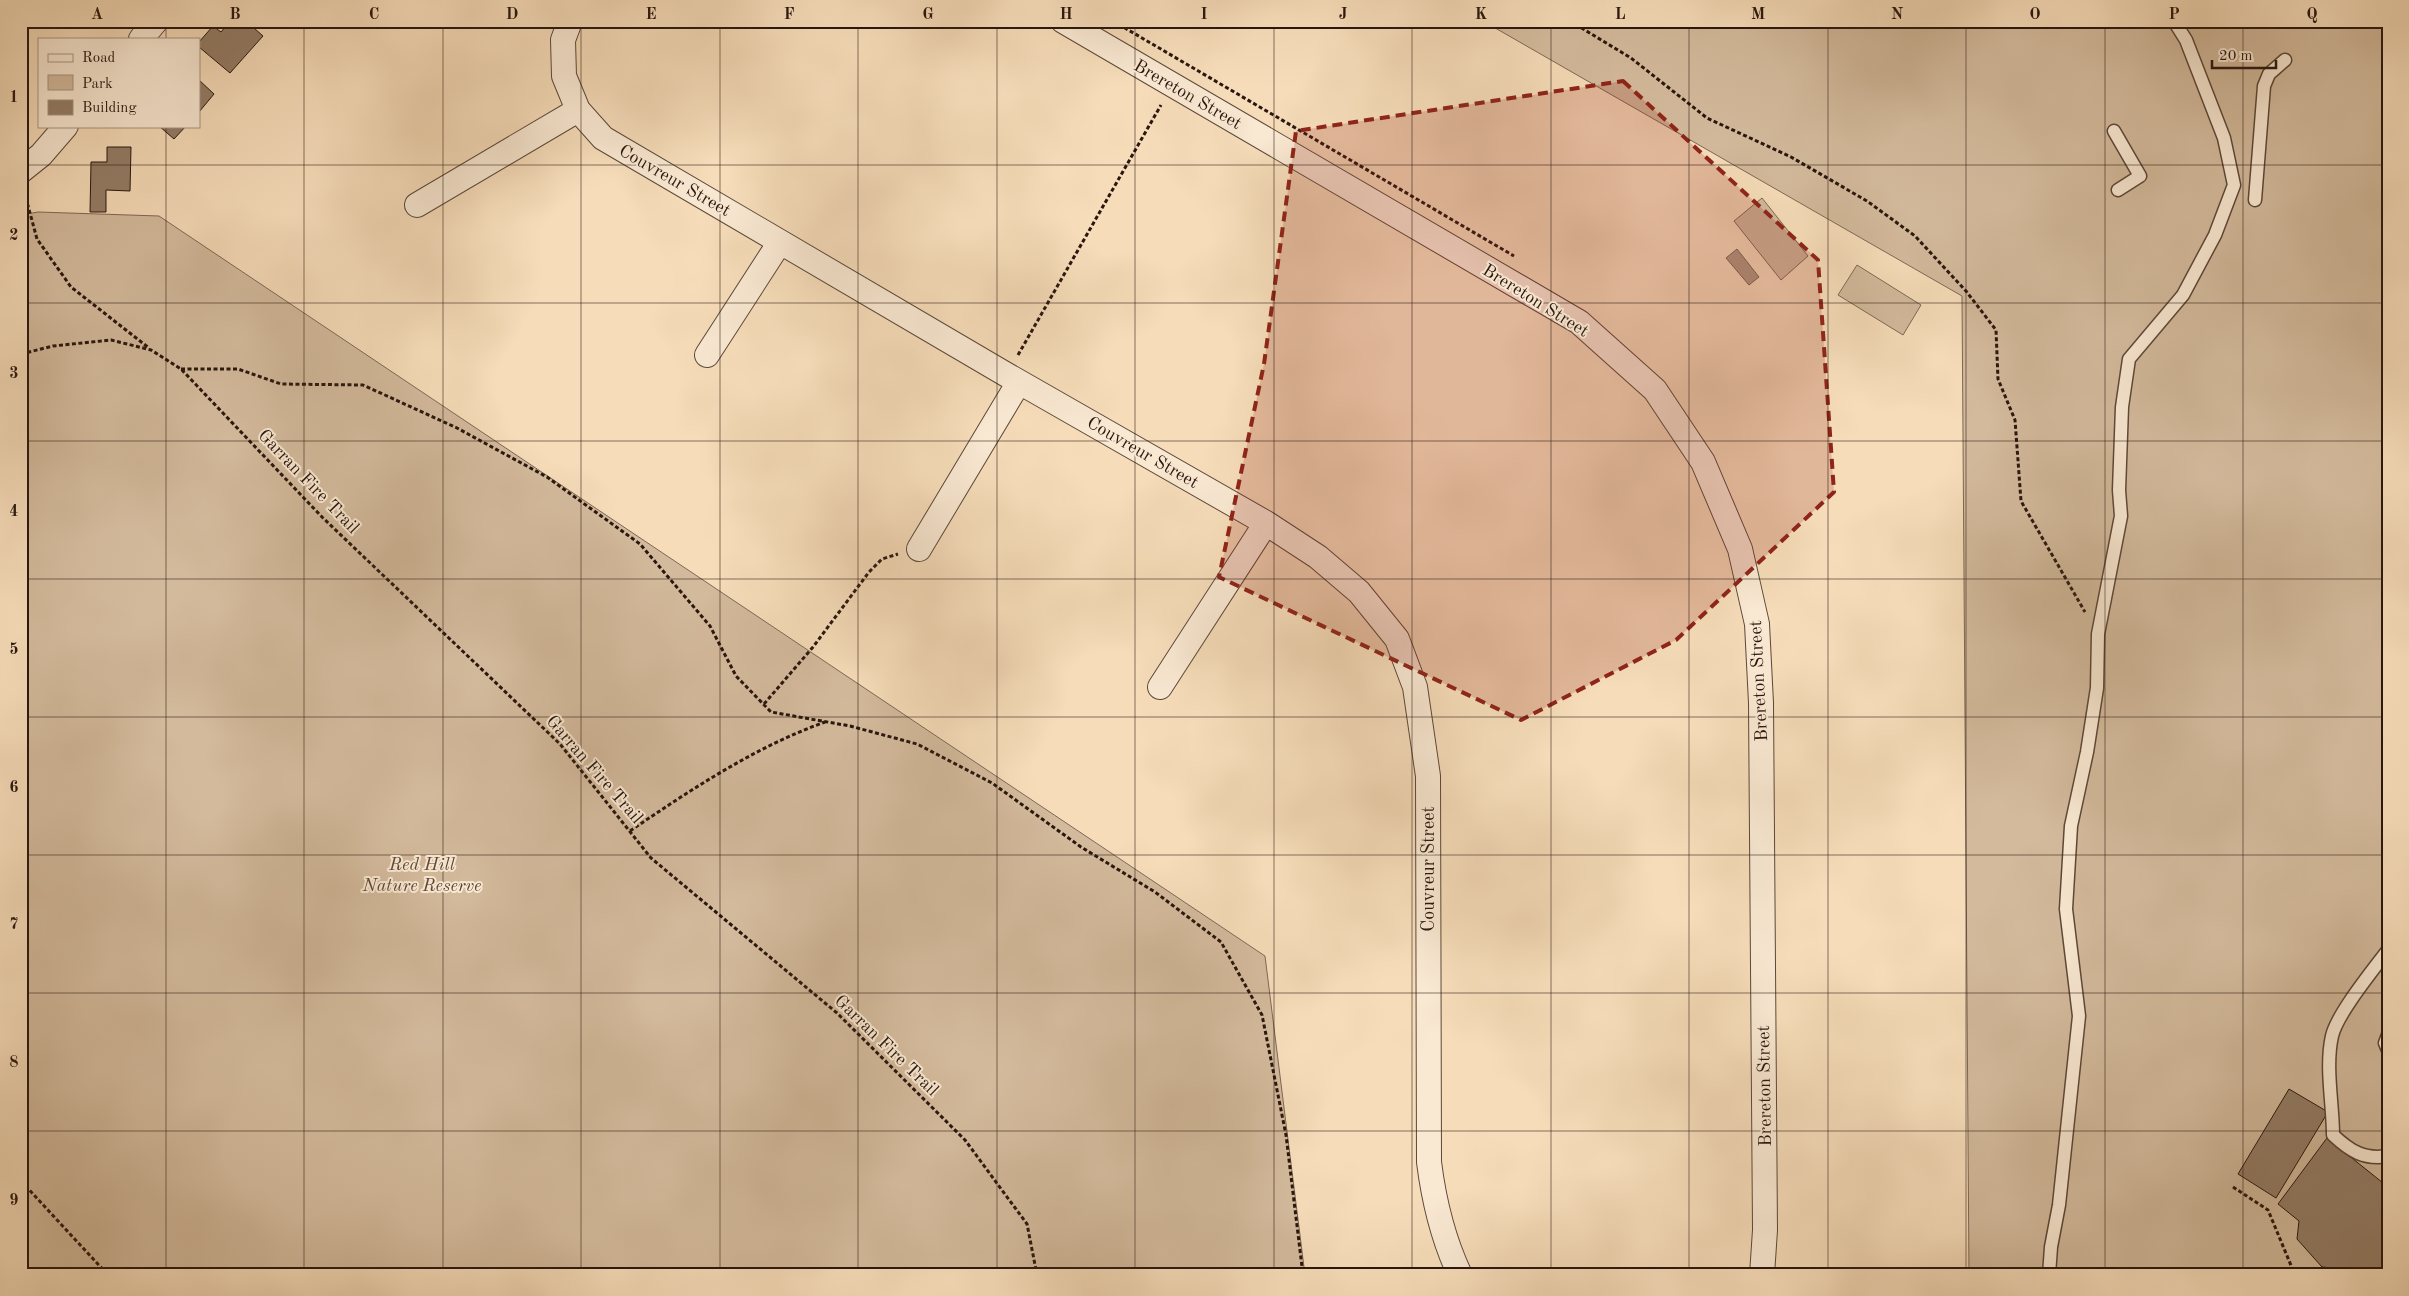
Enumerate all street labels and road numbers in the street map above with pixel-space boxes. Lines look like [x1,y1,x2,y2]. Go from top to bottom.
street label: Brereton Street [1130,57,1245,133]
street label: Couvreur Street [616,142,733,220]
street label: Brereton Street [1479,261,1592,341]
street label: Couvreur Street [1084,414,1201,492]
street label: Garran Fire Trail [254,426,362,537]
street label: Brereton Street [1747,620,1771,742]
street label: Garran Fire Trail [543,712,646,827]
street label: Couvreur Street [1420,806,1438,932]
street label: Garran Fire Trail [831,992,942,1100]
street label: Brereton Street [1755,1025,1775,1147]

